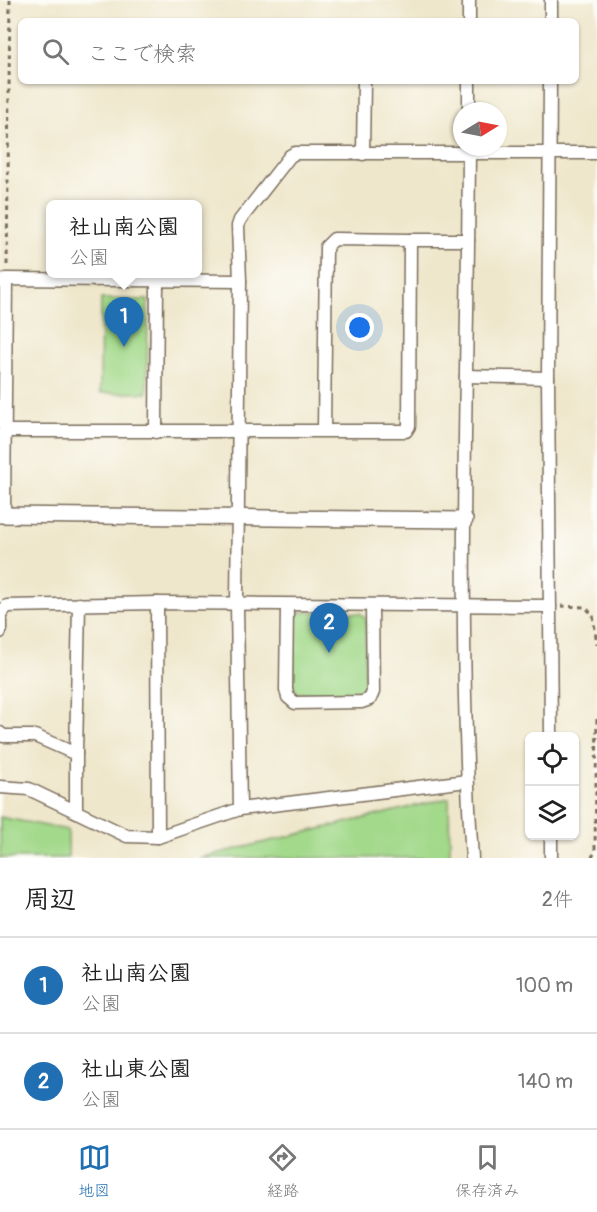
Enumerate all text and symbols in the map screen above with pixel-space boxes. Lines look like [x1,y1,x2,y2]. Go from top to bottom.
search box [18,18,579,84]
icon: search [39,35,72,68]
text: ここで検索 [87,40,197,68]
north arrow [453,102,507,156]
popup [46,200,202,278]
text: 社山南公園 [69,213,179,241]
text: 公園 [69,245,109,270]
pin: 1 [104,298,144,347]
your location [345,313,374,342]
pin: 2 [310,604,348,653]
map controls [525,732,579,840]
button: locate [525,732,579,786]
button: layers [525,786,579,840]
text: 周辺 [24,884,76,916]
text: 2件 [542,887,573,912]
text: 社山南公園 [81,959,191,987]
text: 1 [40,973,47,998]
text: 100 m [516,973,573,998]
text: 公園 [81,991,121,1016]
text: 社山東公園 [81,1055,191,1083]
text: 2 [38,1069,49,1094]
text: 140 m [518,1069,573,1094]
text: 公園 [81,1087,121,1112]
tab: 地図 [78,1141,111,1201]
tab: 経路 [266,1141,299,1201]
tab: 保存済み [455,1141,519,1201]

